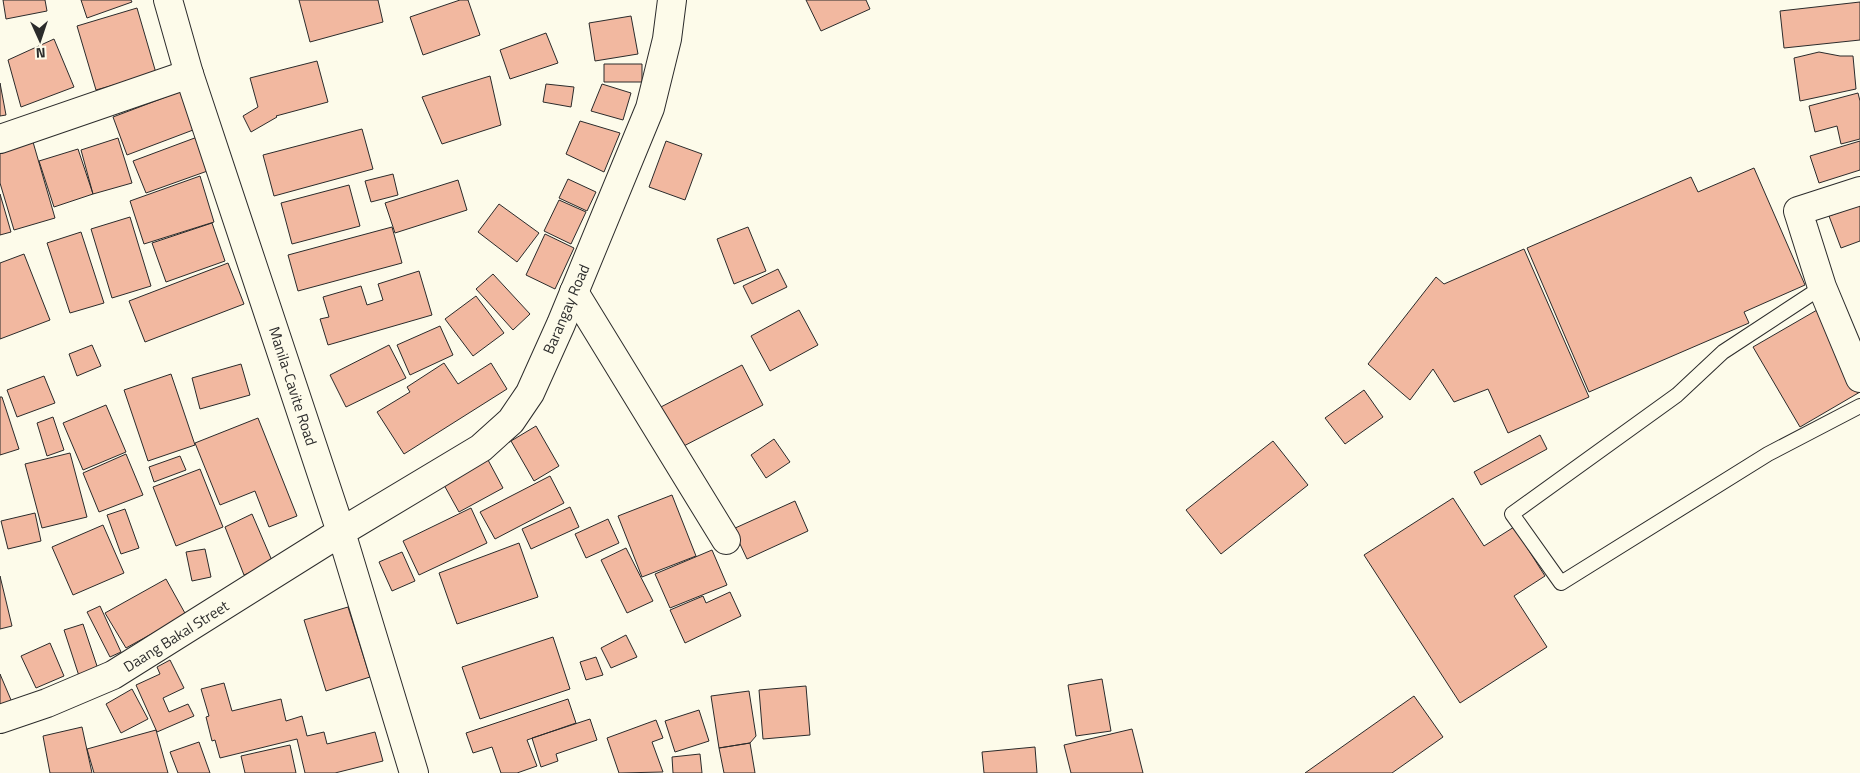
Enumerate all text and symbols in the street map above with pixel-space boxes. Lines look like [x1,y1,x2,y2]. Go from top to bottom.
north arrow [15,15,65,65]
text: N [35,43,46,64]
street label: Barangay Road [537,260,595,358]
street label: Manila-Cavite Road [263,324,323,448]
street label: Daang Bakal Street [119,594,234,678]

